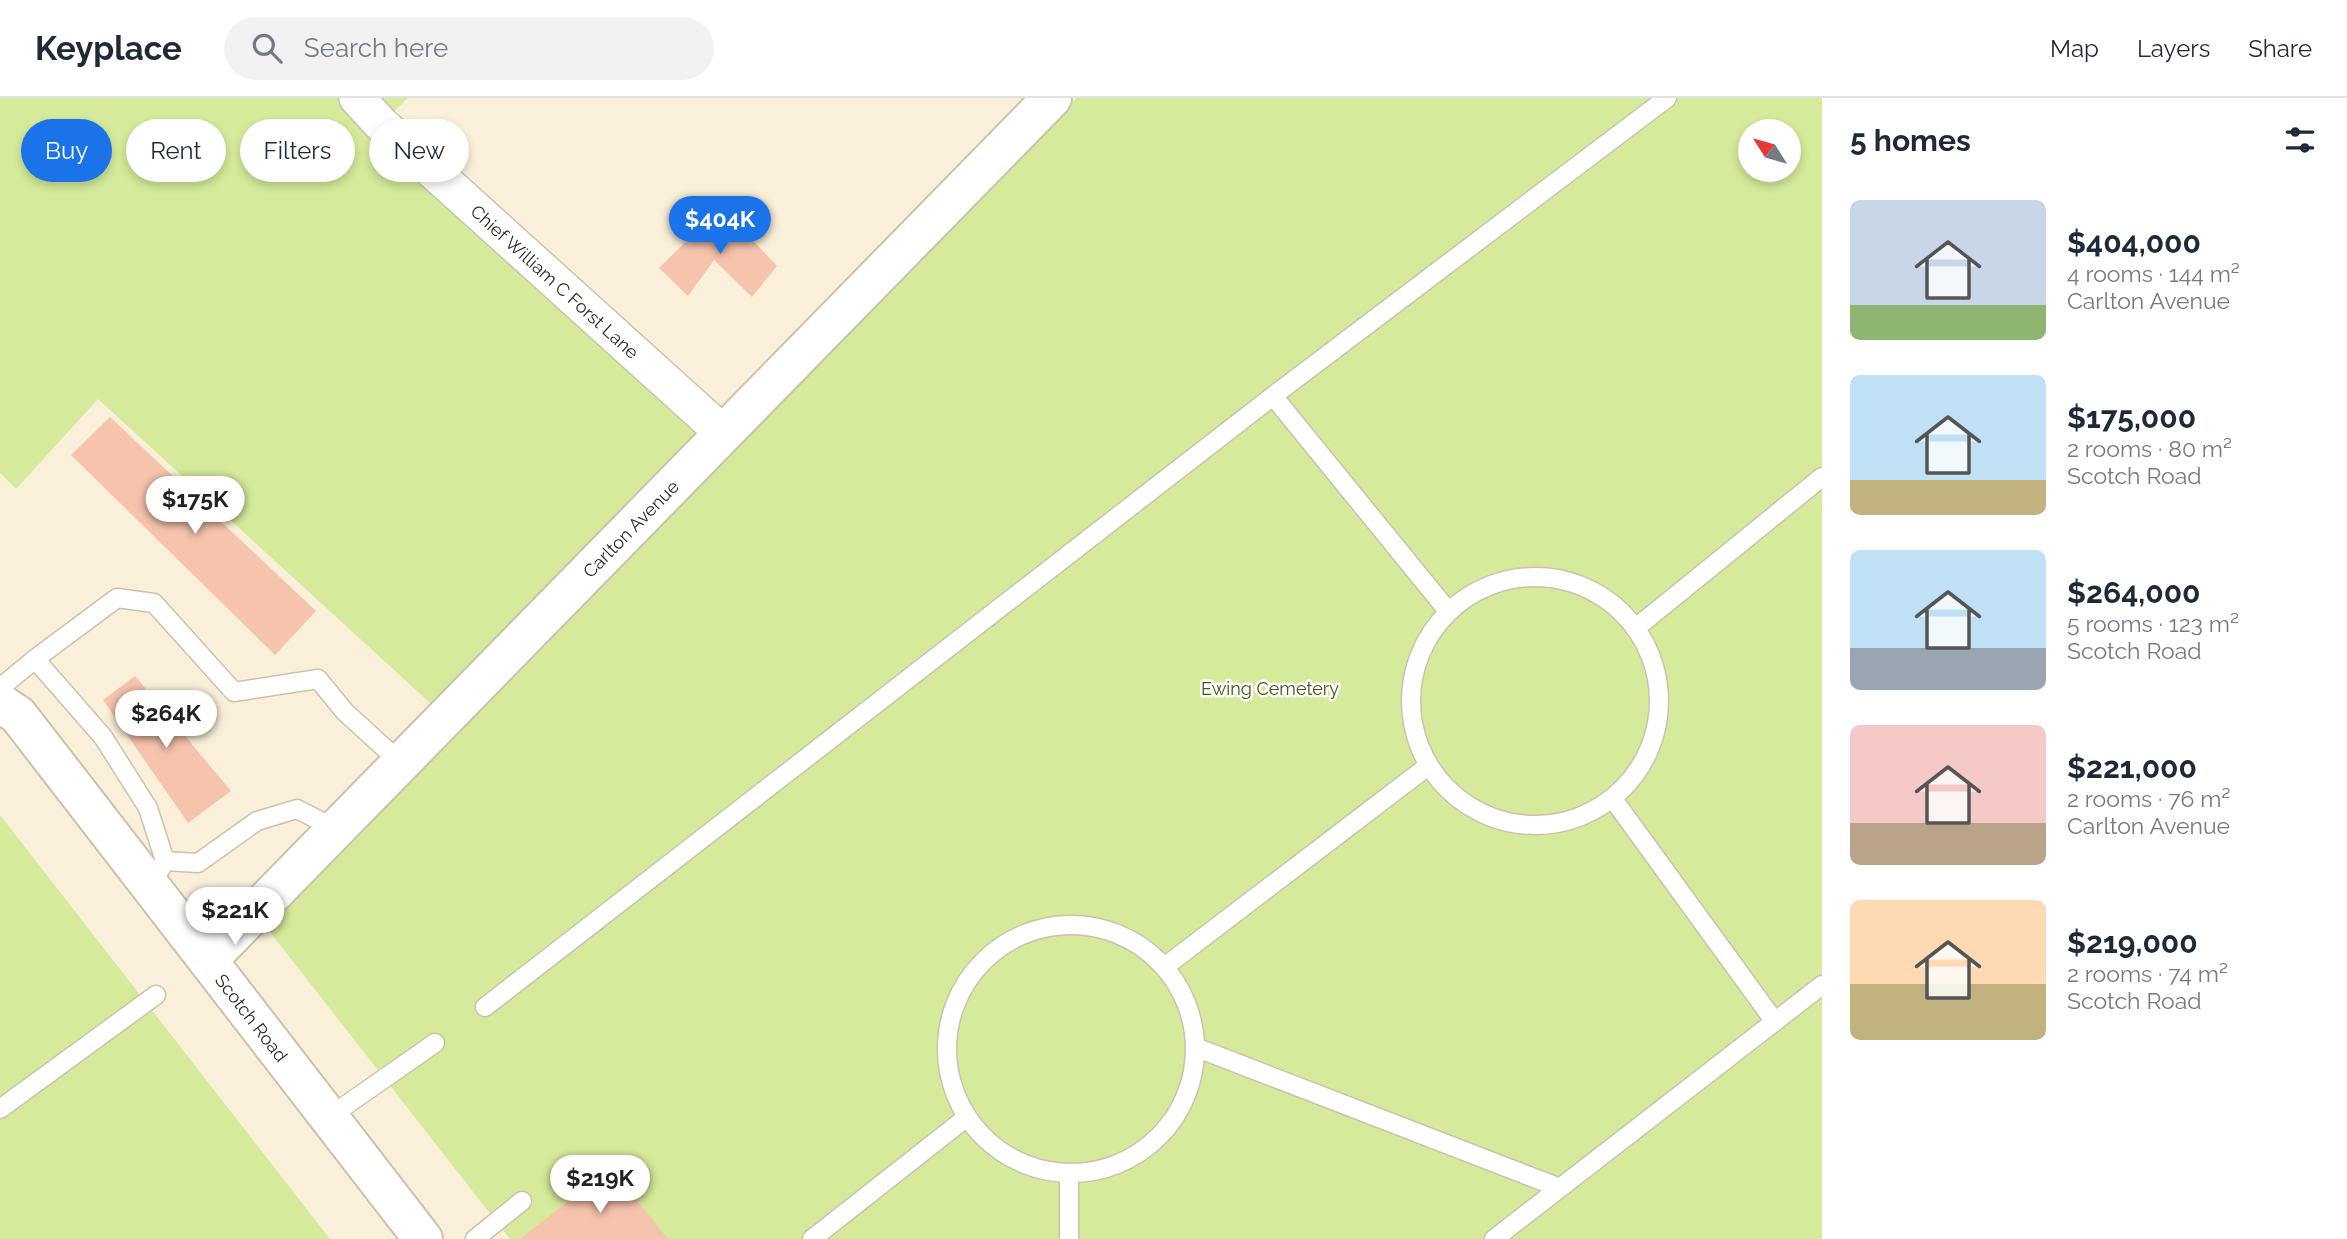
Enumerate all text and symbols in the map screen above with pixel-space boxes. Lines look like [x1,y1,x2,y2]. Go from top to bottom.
search box [224,17,714,80]
text: Keyplace [35,29,182,68]
icon: search [248,29,286,67]
text: Search here [304,33,448,63]
text: Map [2050,34,2099,63]
text: Layers [2137,34,2210,63]
text: Share [2248,34,2312,63]
chip: Buy [21,119,112,182]
chip: Rent [126,119,226,182]
chip: Filters [240,119,355,182]
chip: New [369,119,469,182]
north arrow [1738,119,1801,182]
map controls [1738,119,1801,182]
icon: filters [2281,121,2319,159]
text: 5 homes [1850,123,1971,158]
pin: $404K [671,197,769,256]
street label: Chief William C Forst Lane [467,200,644,363]
text: $404K [685,205,755,232]
text: $404,000 [2067,225,2201,260]
icon: home [1906,228,1990,312]
text: 4 rooms · 144 m² [2067,260,2240,287]
text: Carlton Avenue [2067,287,2230,314]
text: $175,000 [2067,400,2196,435]
icon: home [1906,403,1990,487]
text: 2 rooms · 80 m² [2067,435,2232,462]
text: Scotch Road [2067,462,2202,489]
street label: Carlton Avenue [578,475,683,581]
pin: $175K [146,476,244,536]
text: $175K [162,485,228,512]
text: $264,000 [2067,575,2201,610]
icon: home [1906,578,1990,662]
text: 5 rooms · 123 m² [2067,610,2239,637]
text: Scotch Road [2067,637,2202,664]
park label: Ewing Cemetery [1201,678,1339,699]
pin: $264K [117,690,215,750]
text: $264K [131,699,201,726]
text: $221,000 [2067,750,2197,785]
icon: home [1906,753,1990,837]
text: 2 rooms · 76 m² [2067,785,2230,812]
text: Carlton Avenue [2067,812,2230,839]
pin: $221K [186,888,284,947]
text: $221K [201,896,269,923]
text: $219,000 [2067,925,2198,960]
icon: home [1906,928,1990,1012]
text: 2 rooms · 74 m² [2067,960,2228,987]
street label: Scotch Road [211,969,292,1066]
text: Scotch Road [2067,987,2202,1014]
pin: $219K [551,1156,649,1215]
text: $219K [566,1164,634,1191]

